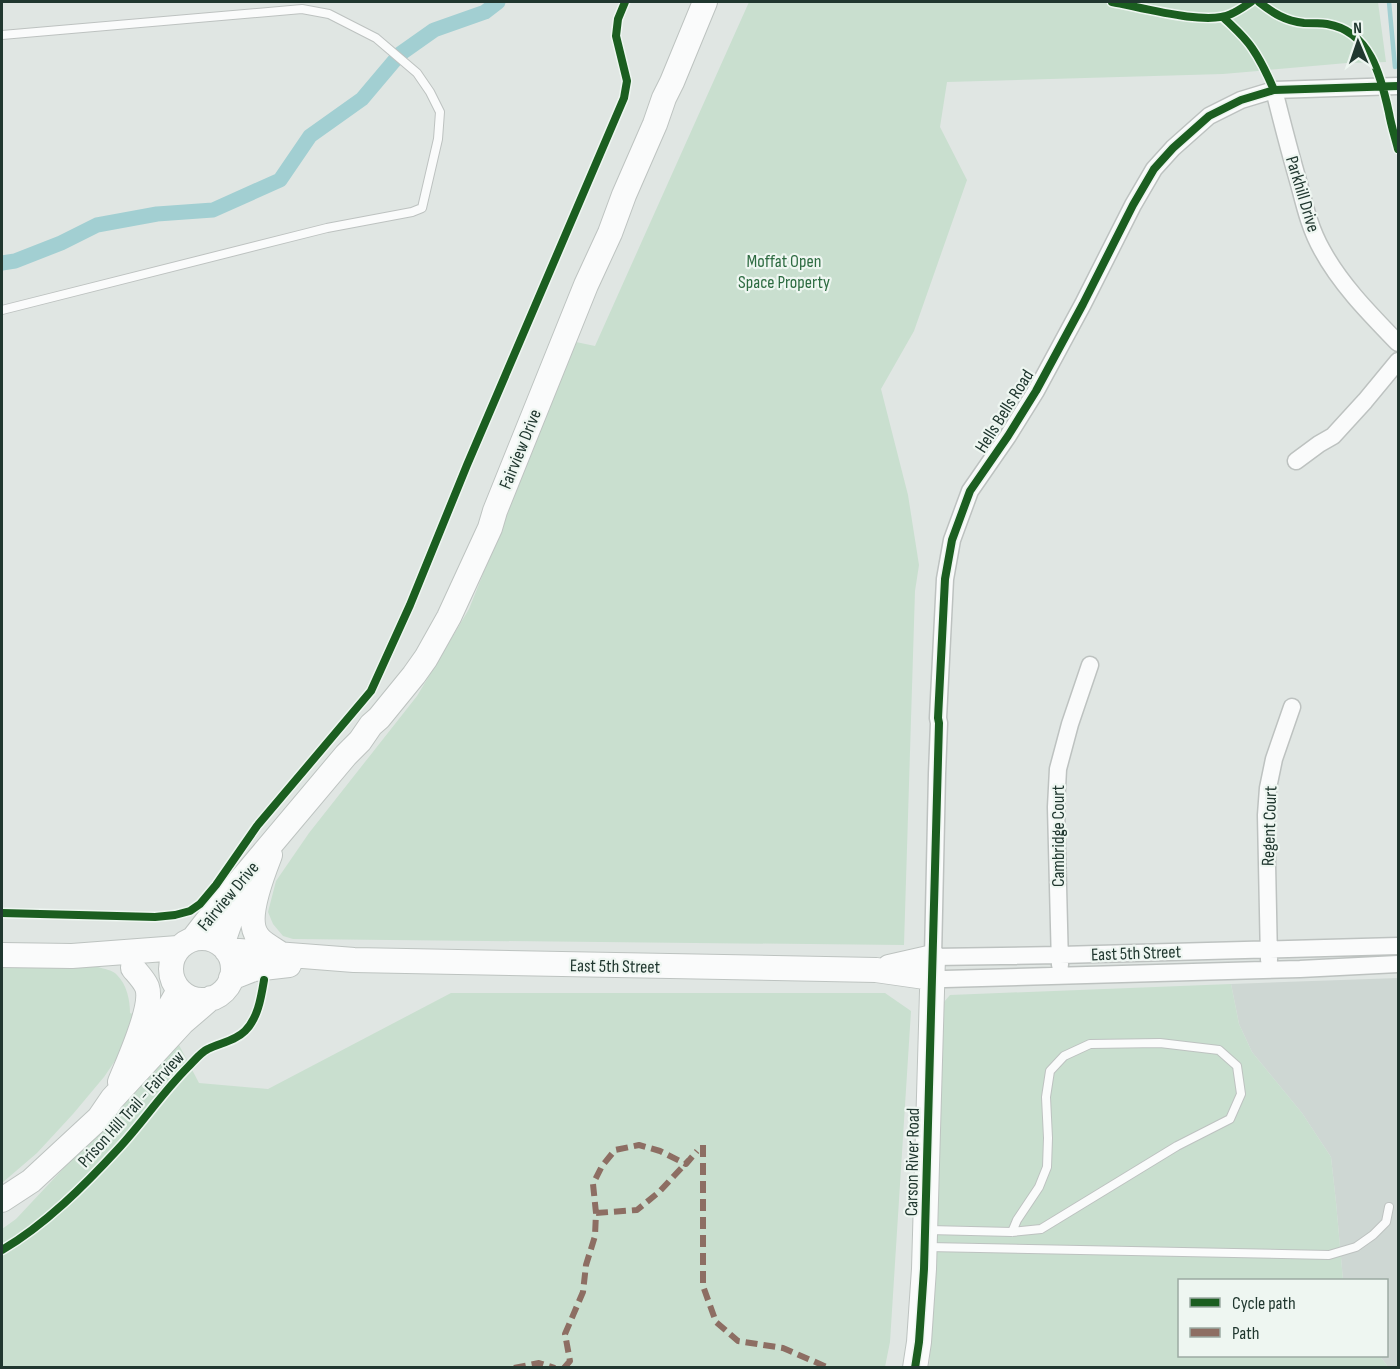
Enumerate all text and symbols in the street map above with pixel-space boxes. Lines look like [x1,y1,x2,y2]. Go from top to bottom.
north arrow [1328,12,1388,72]
text: N [1353,19,1362,38]
street label: Parkhill Drive [1281,154,1324,235]
park label: Moffat Open Space Property [738,251,830,293]
street label: Hells Bells Road [971,366,1038,457]
street label: Fairview Drive [495,406,546,492]
street label: Cambridge Court [1048,784,1069,887]
street label: Regent Court [1258,785,1281,867]
street label: Fairview Drive [193,857,263,935]
street label: East 5th Street [1091,941,1182,966]
street label: East 5th Street [570,955,661,978]
street label: Prison Hill Trail - Fairview [74,1047,189,1172]
street label: Carson River Road [901,1108,924,1216]
legend [1178,1279,1388,1357]
text: Cycle path [1232,1293,1296,1314]
text: Path [1232,1323,1260,1344]

